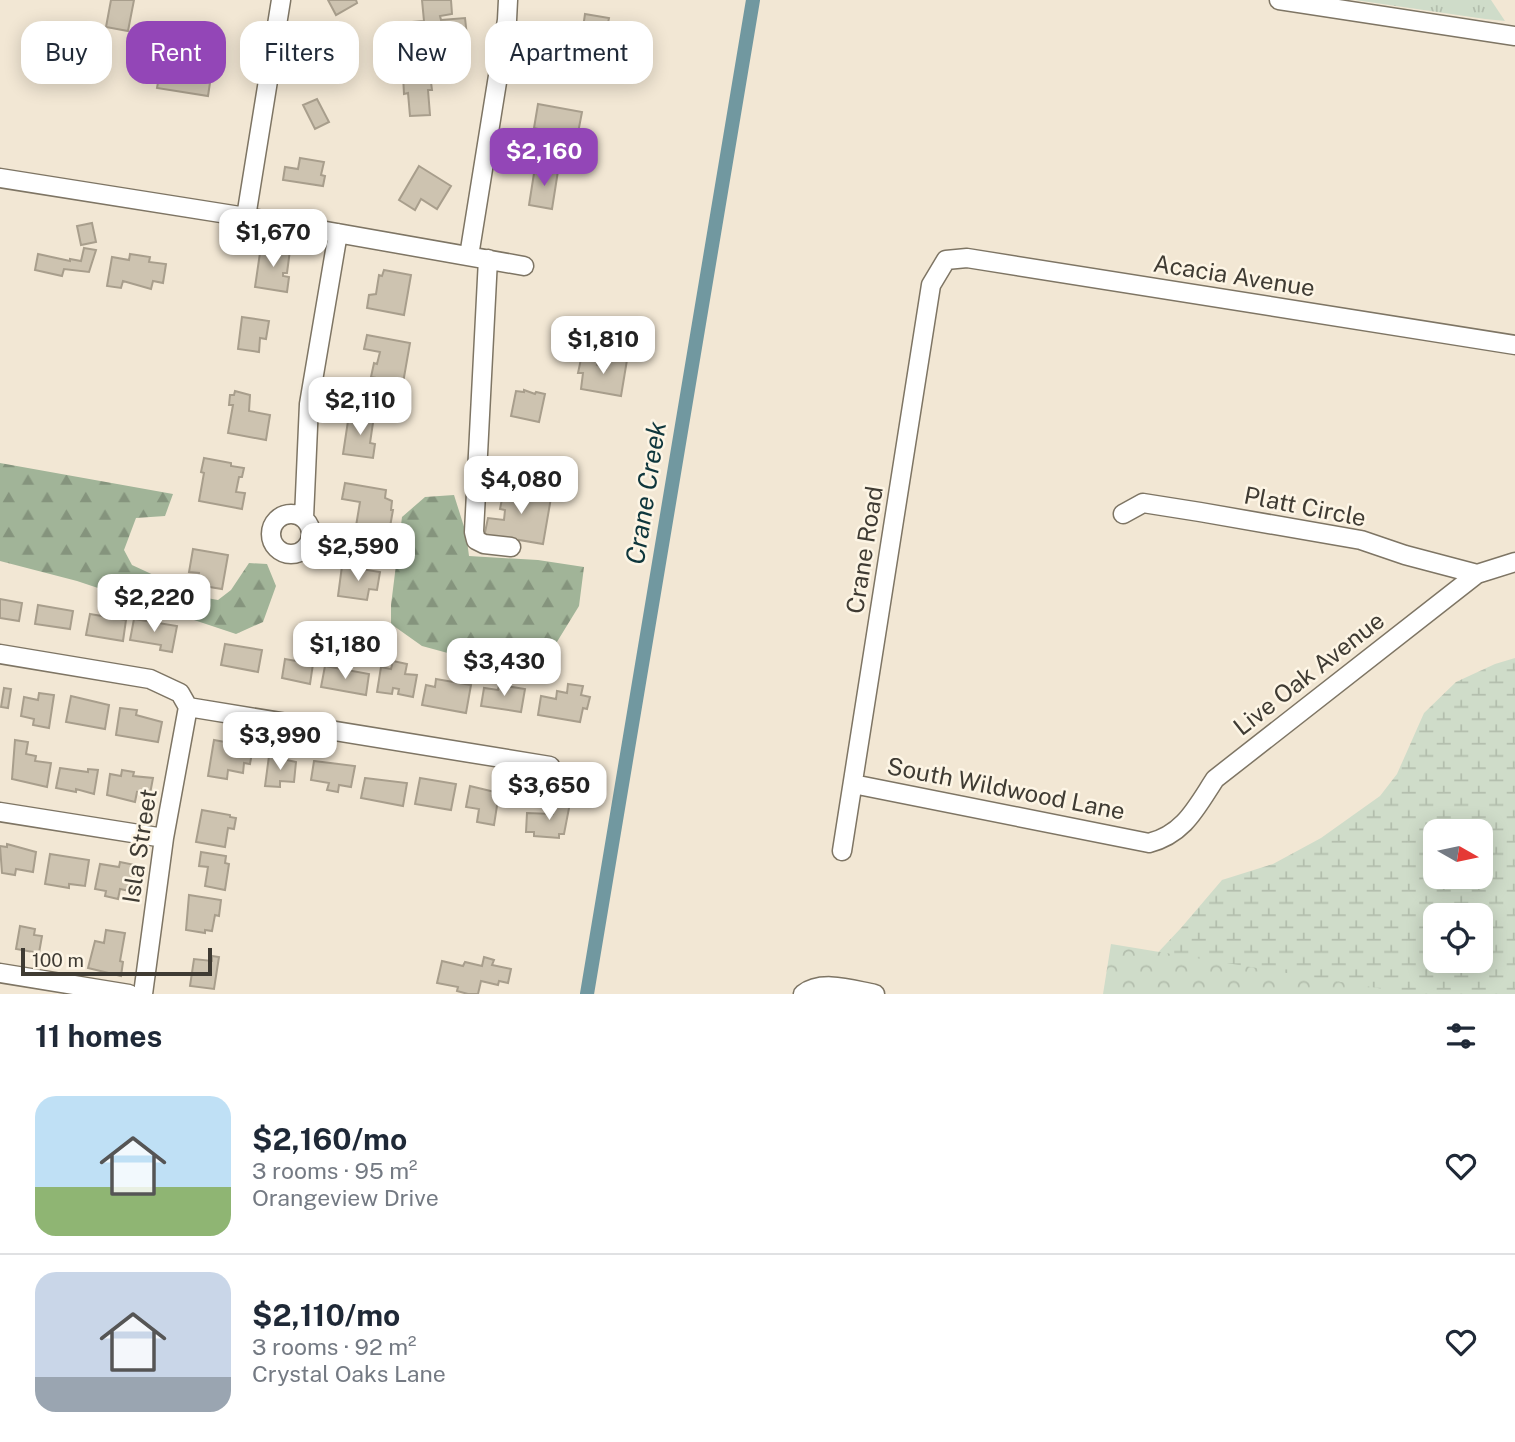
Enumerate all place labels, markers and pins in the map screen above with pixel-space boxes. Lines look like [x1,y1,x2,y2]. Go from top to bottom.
pin: $2,160 [487,128,601,188]
pin: $1,670 [216,210,330,269]
pin: $1,810 [546,316,660,376]
pin: $2,110 [303,378,417,437]
pin: $4,080 [464,456,578,516]
pin: $2,590 [301,524,415,583]
pin: $2,220 [97,574,211,634]
pin: $1,180 [288,622,402,681]
pin: $3,430 [447,638,561,698]
pin: $3,990 [223,712,337,772]
pin: $3,650 [492,762,606,822]

